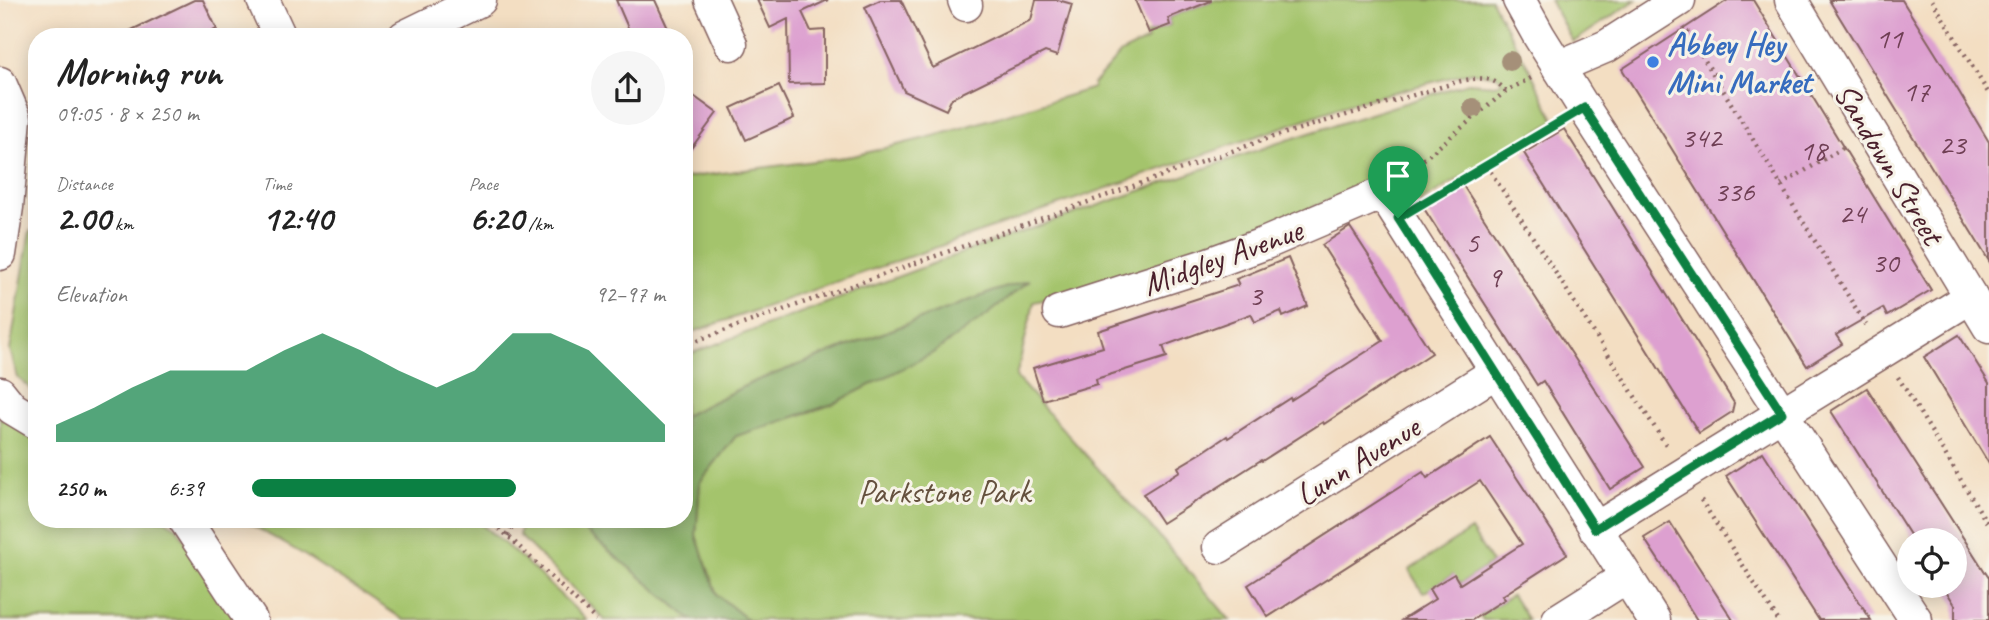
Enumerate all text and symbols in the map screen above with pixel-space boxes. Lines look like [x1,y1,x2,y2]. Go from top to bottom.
house number: 11 [1876,19,1904,57]
place label: Abbey Hey Mini Market [1667,23,1815,103]
text: Morning run [56,49,222,96]
button: share [591,51,665,125]
marker: Abbey Hey Mini Market [1645,54,1661,70]
house number: 17 [1903,72,1931,110]
street label: Sandown Street [1825,75,1955,254]
text: 09:05 · 8 × 250 m [56,99,199,128]
house number: 342 [1681,118,1724,156]
house number: 23 [1939,125,1968,163]
house number: 18 [1800,131,1829,169]
pin [1368,146,1428,218]
icon: arrive [1379,157,1417,195]
text: Distance [56,172,113,196]
text: Time [262,172,291,196]
text: Pace [469,172,498,196]
house number: 336 [1714,172,1756,210]
house number: 24 [1839,194,1868,232]
text: 2.00 [56,196,110,241]
text: 12:40 [262,196,332,241]
text: 6:20 [469,196,524,241]
street label: Midgley Avenue [1137,208,1310,305]
text: km [110,212,133,236]
text: /km [524,212,553,236]
house number: 5 [1465,223,1480,261]
house number: 30 [1872,243,1901,281]
house number: 9 [1487,258,1503,296]
house number: 3 [1248,276,1264,314]
text: Elevation [56,280,127,309]
text: 92–97 m [595,280,665,309]
street label: Lunn Avenue [1288,405,1429,515]
park label: Parkstone Park [858,471,1033,513]
text: 250 m [56,474,105,503]
text: 6:39 [168,474,204,503]
map controls [1897,528,1967,598]
button: locate [1897,528,1967,598]

